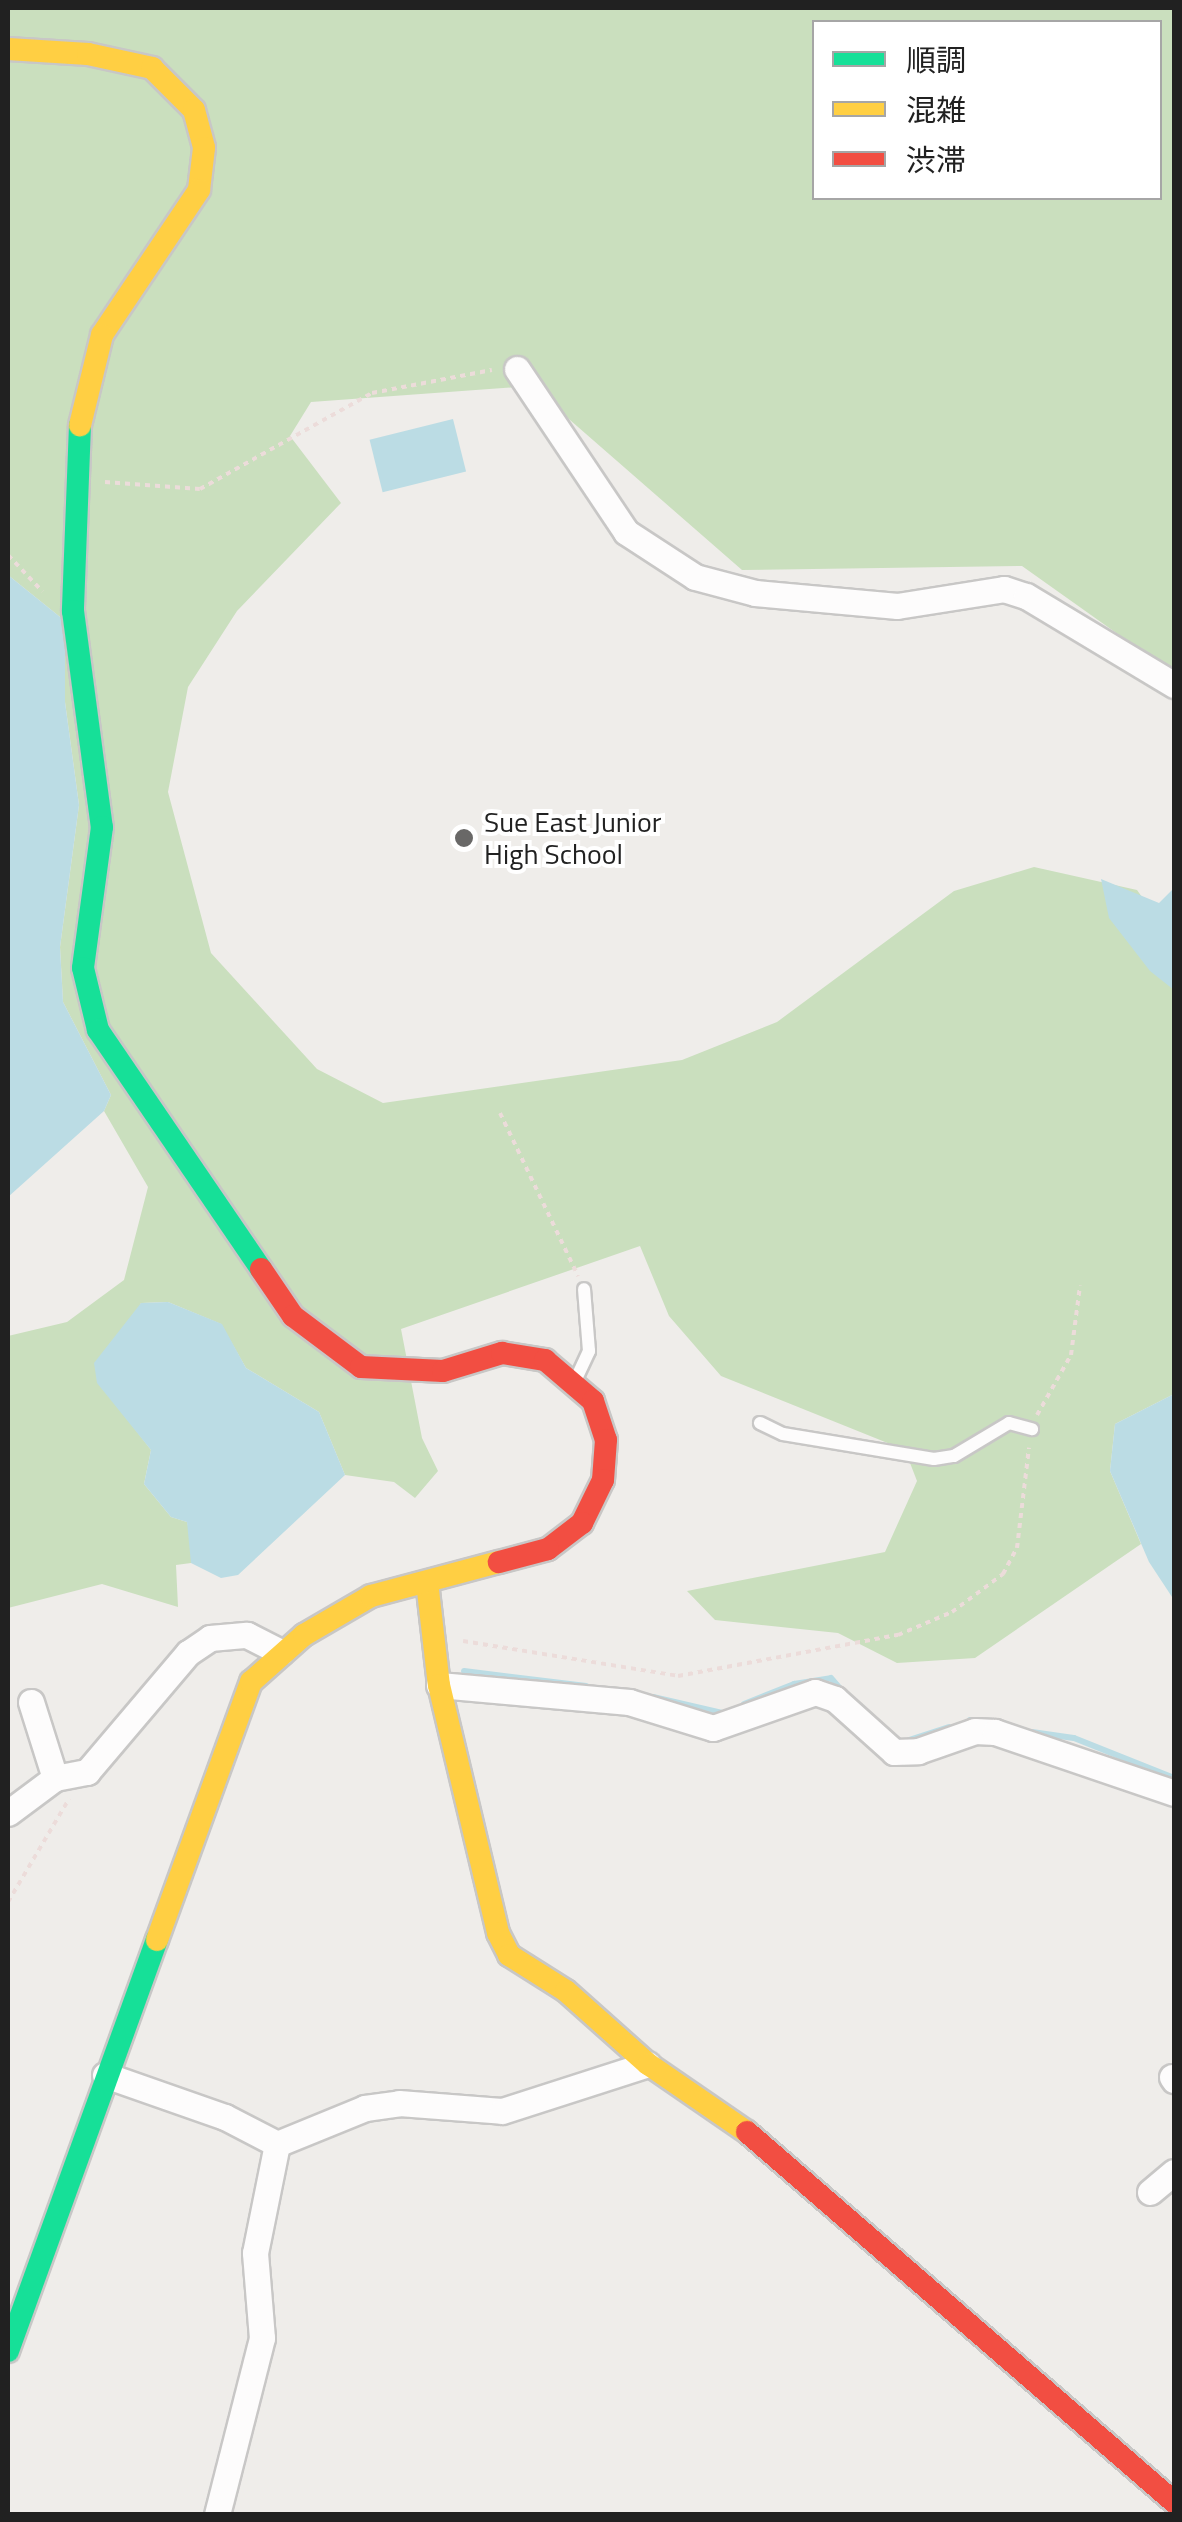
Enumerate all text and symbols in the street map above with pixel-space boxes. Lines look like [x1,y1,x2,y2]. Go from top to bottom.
legend [812,20,1162,200]
text: 順調 [906,37,966,83]
text: 混雑 [906,87,966,133]
text: 渋滞 [906,137,966,183]
place label: Sue East Junior High School [484,805,661,871]
marker: Sue East Junior High School [453,827,475,849]

